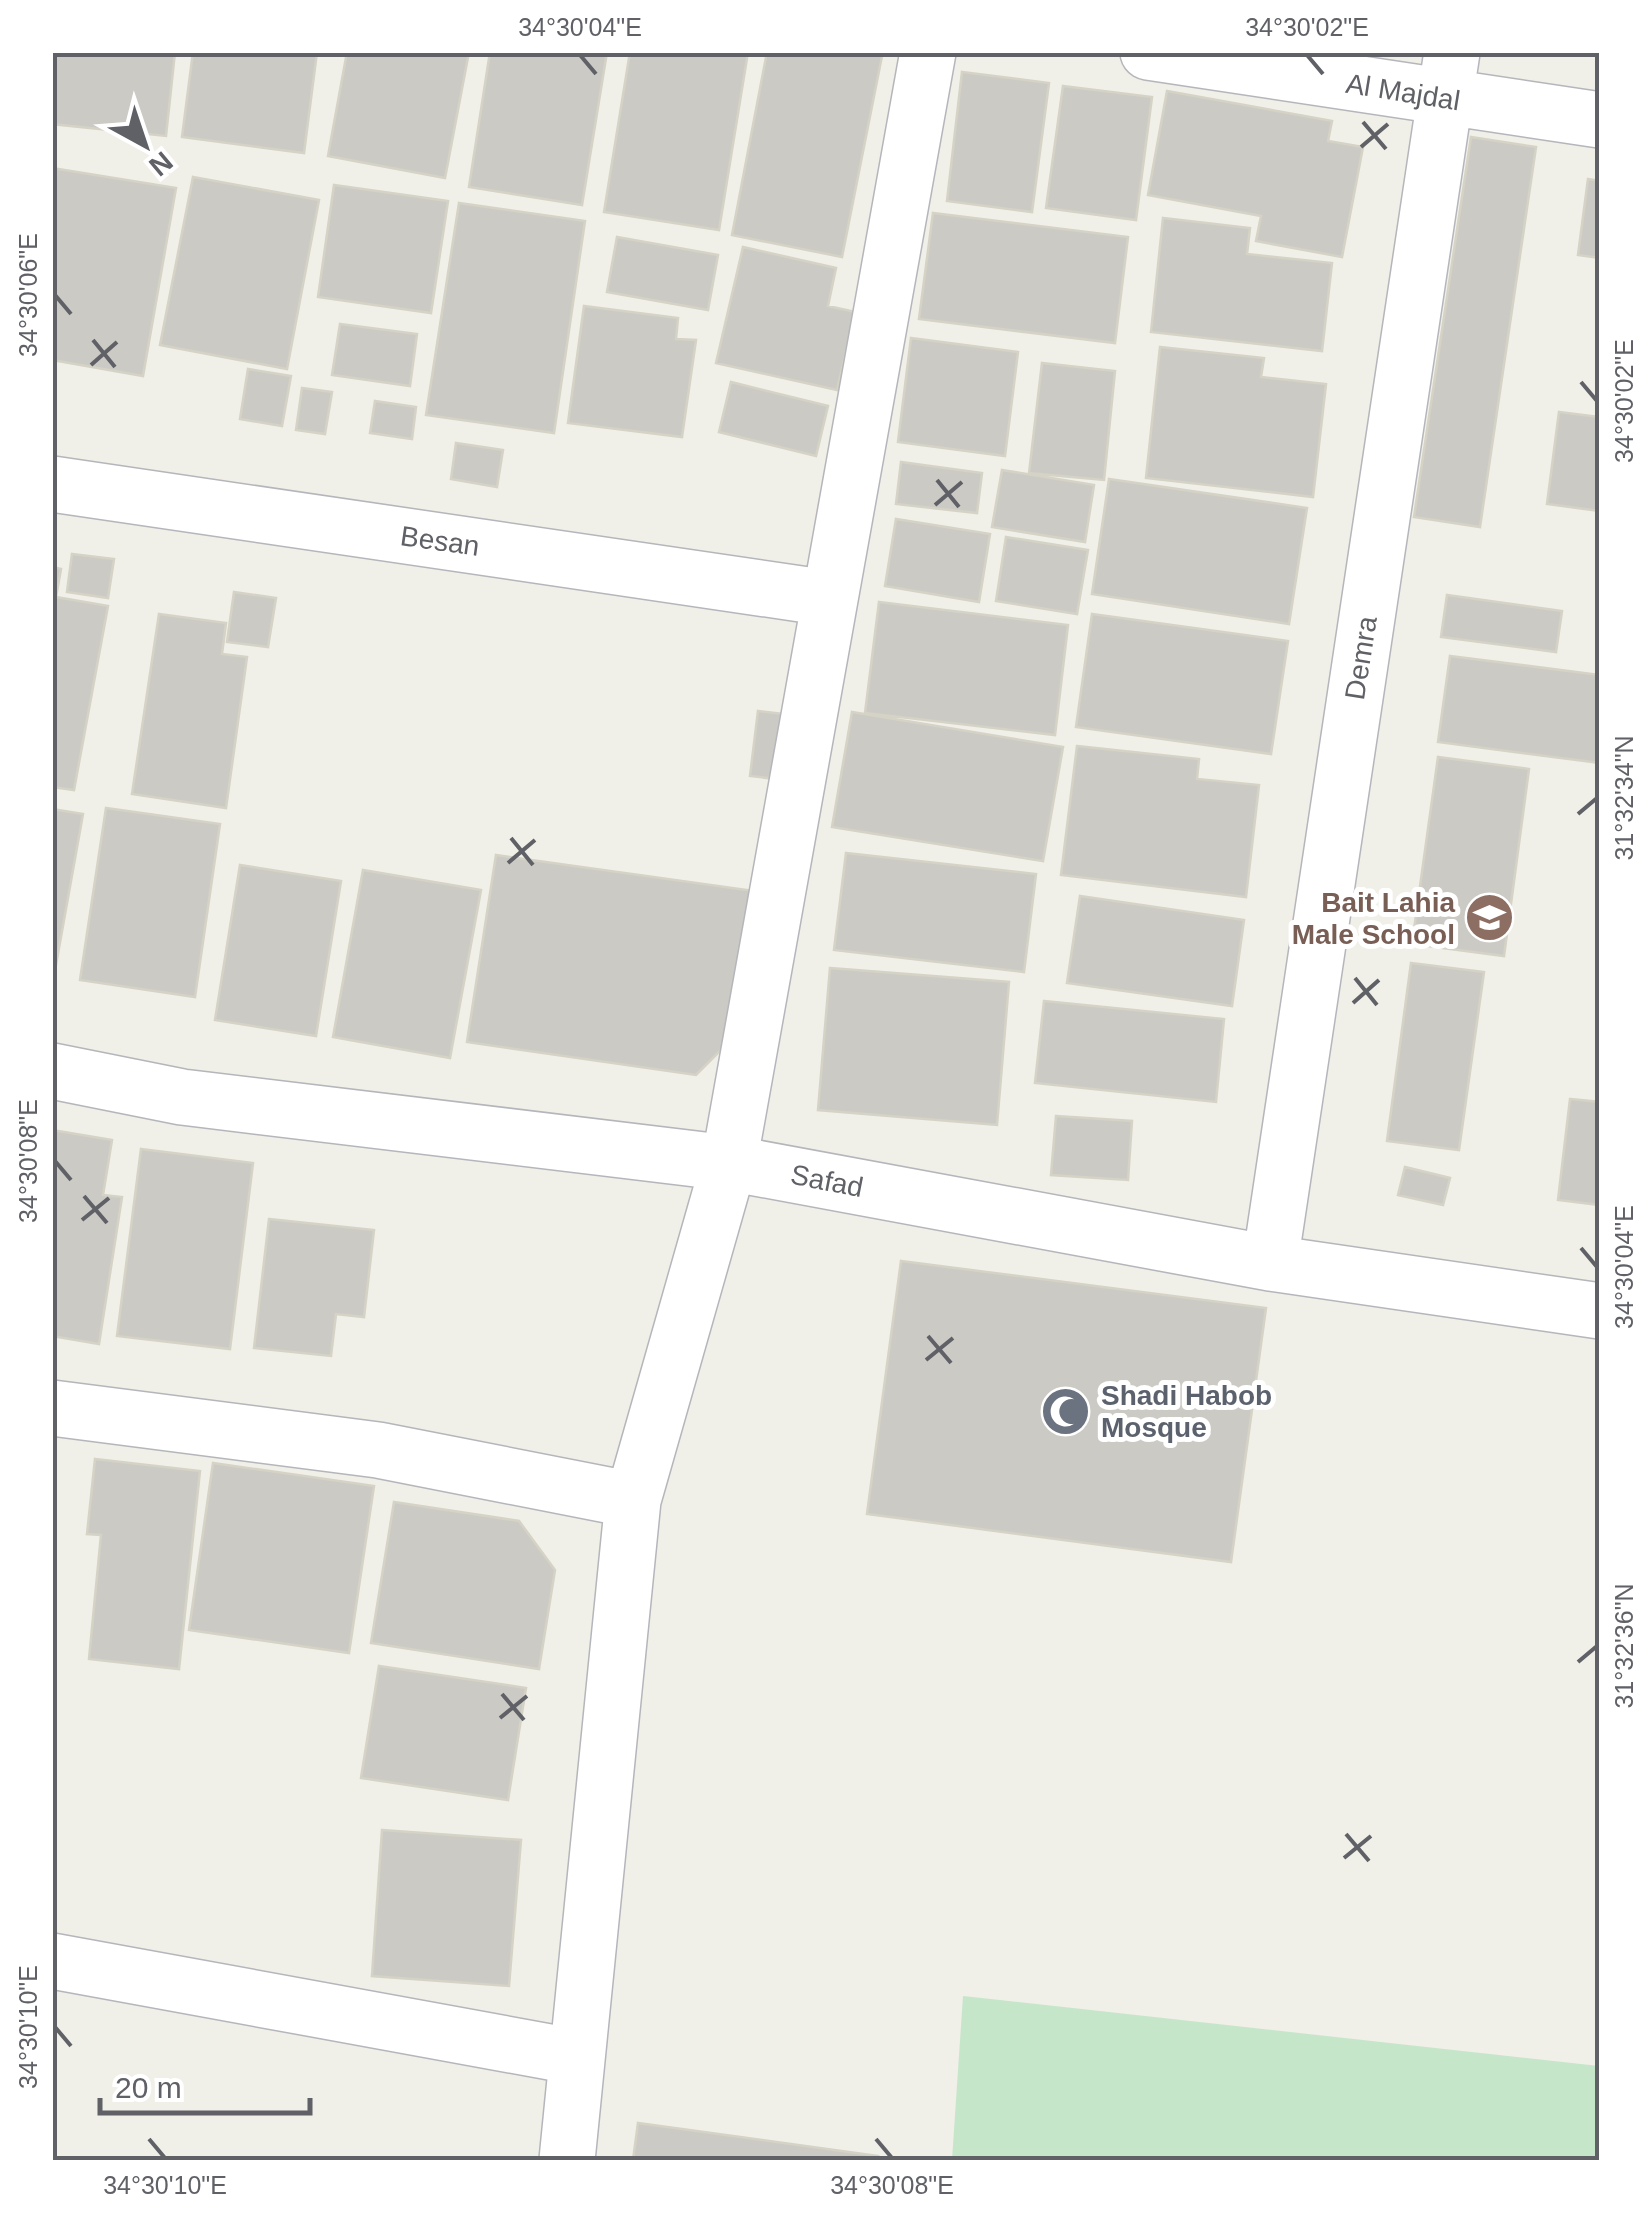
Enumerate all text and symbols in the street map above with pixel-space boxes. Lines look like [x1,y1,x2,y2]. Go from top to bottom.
text: 34°30'04"E [518,13,642,41]
text: 34°30'02"E [1245,13,1369,41]
street label: Al Majdal [1344,68,1462,116]
north arrow [95,95,195,195]
text: N [143,145,178,182]
text: 34°30'06"E [14,233,42,357]
text: 34°30'02"E [1610,339,1638,463]
street label: Besan [399,520,481,562]
street label: Demra [1339,614,1383,702]
text: 31°32'34"N [1610,735,1638,861]
place label: Bait Lahia Male School [1292,887,1455,950]
school or university icon: Bait Lahia Male School [1464,892,1516,944]
text: 34°30'08"E [14,1099,42,1223]
street label: Safad [788,1159,866,1203]
text: 34°30'04"E [1610,1205,1638,1329]
place label: Shadi Habob Mosque [1101,1380,1272,1443]
mosque icon: Shadi Habob Mosque [1040,1385,1092,1437]
text: 31°32'36"N [1610,1583,1638,1709]
text: 34°30'10"E [14,1965,42,2089]
scale bar [100,2053,310,2115]
text: 20 m [115,2071,182,2104]
text: 34°30'10"E [103,2171,227,2199]
text: 34°30'08"E [830,2171,954,2199]

